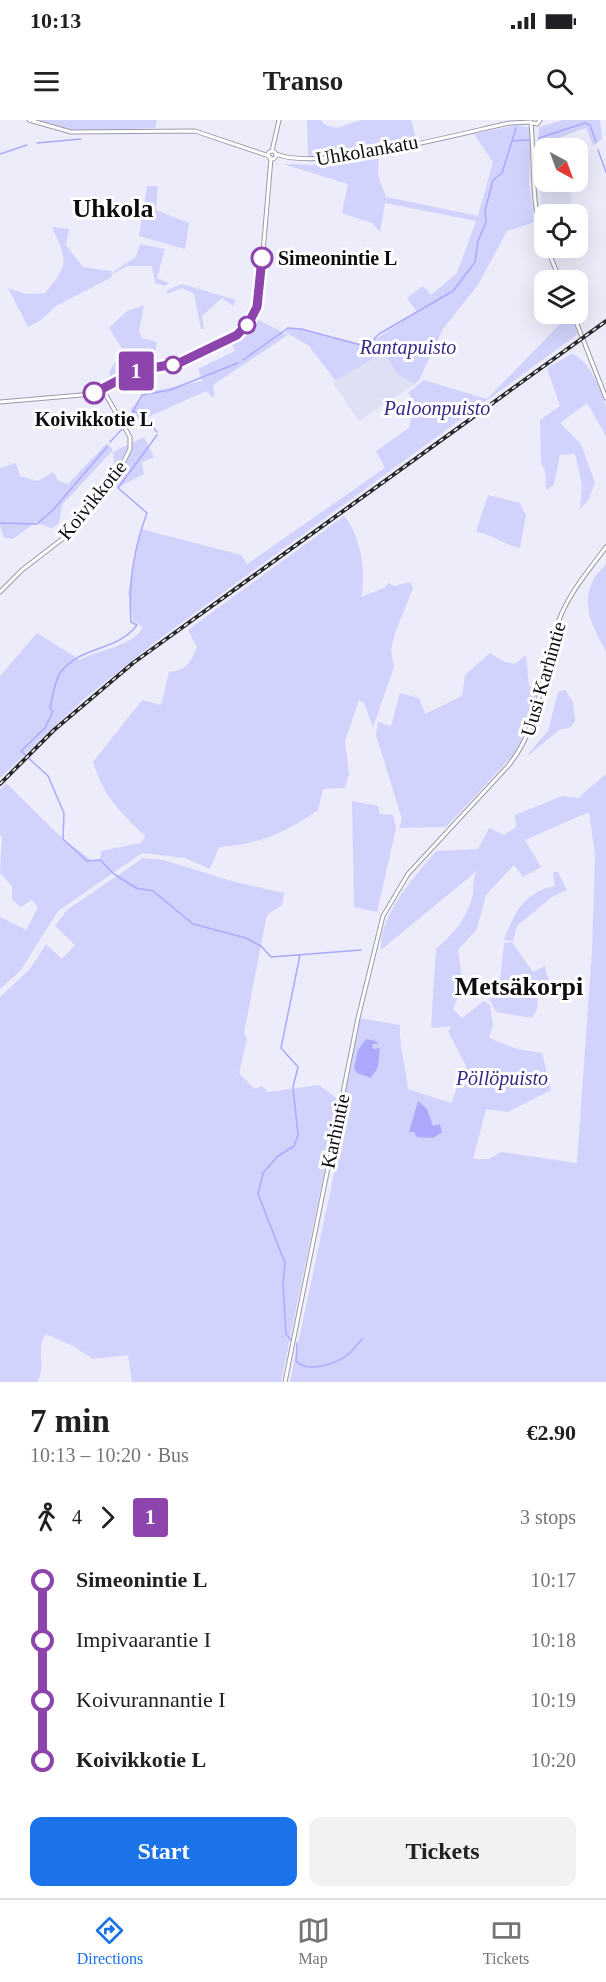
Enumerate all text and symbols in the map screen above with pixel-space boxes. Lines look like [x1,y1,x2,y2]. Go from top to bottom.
text: 10:13 [30,8,81,33]
icon: menu [30,65,63,98]
icon: search [543,65,576,98]
text: Transo [263,66,343,96]
street label: Uhkolankatu [314,130,420,170]
north arrow [534,138,588,192]
map controls [534,138,588,324]
district label: Uhkola [73,194,153,223]
button: locate [534,204,588,258]
marker: Simeonintie L [251,247,273,269]
place label: Simeonintie L [278,247,397,269]
button: layers [534,270,588,324]
unlabelled marker [238,316,256,334]
park label: Rantapuisto [359,336,456,359]
line badge: 1 [116,352,156,390]
unlabelled marker [164,356,182,374]
text: 1 [131,359,141,383]
marker: Koivikkotie L [83,382,105,404]
park label: Paloonpuisto [383,397,490,420]
place label: Koivikkotie L [35,408,153,430]
street label: Koivikkotie [53,456,131,544]
street label: Uusi Karhintie [516,619,570,739]
district label: Metsäkorpi [455,972,583,1001]
park label: Pöllöpuisto [455,1067,548,1090]
street label: Karhintie [316,1092,354,1170]
text: 7 min [30,1403,110,1439]
text: €2.90 [527,1420,576,1445]
text: 10:13 – 10:20 · Bus [30,1444,189,1466]
icon: walk [30,1501,63,1534]
icon: forward [91,1501,124,1534]
text: 1 [145,1505,156,1529]
text: 4 [72,1506,82,1528]
text: 3 stops [520,1506,576,1528]
text: Simeonintie L [76,1567,207,1592]
text: 10:17 [530,1569,576,1591]
text: Impivaarantie I [76,1627,211,1652]
text: 10:18 [530,1629,576,1651]
text: Koivurannantie I [76,1687,226,1712]
text: 10:19 [530,1689,576,1711]
text: Koivikkotie L [76,1747,206,1772]
text: 10:20 [530,1749,576,1771]
button: Start [30,1817,297,1886]
button: Tickets [309,1817,576,1886]
tab: Directions [77,1914,143,1968]
tab: Map [297,1914,330,1968]
tab: Tickets [483,1914,529,1968]

